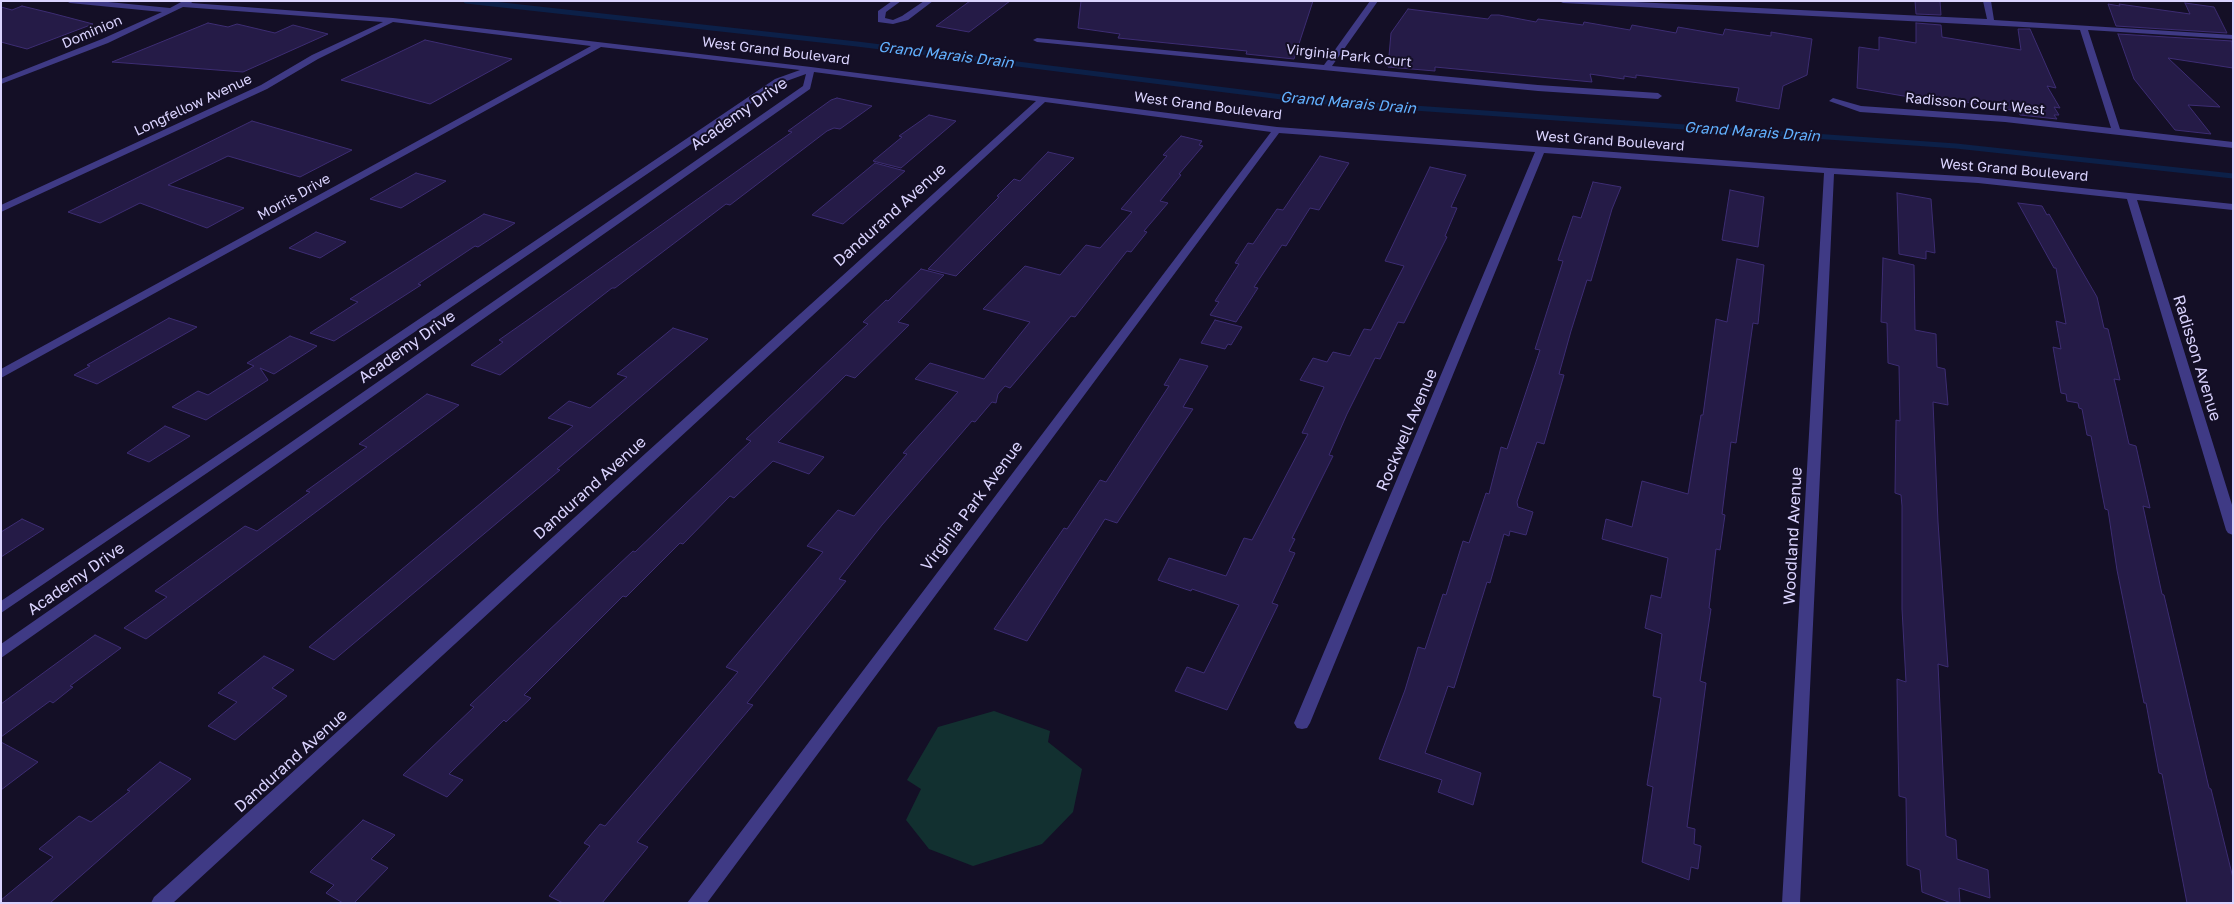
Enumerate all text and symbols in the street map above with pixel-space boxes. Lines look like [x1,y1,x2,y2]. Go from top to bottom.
street label: Dominion [59,12,125,52]
street label: West Grand Boulevard [701,34,851,68]
water label: Grand Marais Drain [877,38,1015,72]
street label: Virginia Park Court [1285,41,1413,71]
street label: Longfellow Avenue [131,70,255,140]
street label: Academy Drive [687,73,791,155]
water label: Grand Marais Drain [1279,88,1417,118]
street label: West Grand Boulevard [1133,89,1283,123]
street label: Radisson Court West [1904,90,2046,118]
water label: Grand Marais Drain [1683,118,1821,146]
street label: West Grand Boulevard [1535,127,1685,155]
street label: West Grand Boulevard [1939,155,2089,185]
street label: Dandurand Avenue [830,159,950,271]
street label: Morris Drive [255,170,333,224]
street label: Radisson Avenue [2169,293,2225,423]
street label: Academy Drive [355,306,459,388]
street label: Rockwell Avenue [1373,366,1441,494]
street label: Dandurand Avenue [530,432,650,544]
street label: Virginia Park Avenue [917,437,1027,575]
street label: Woodland Avenue [1780,467,1806,605]
street label: Academy Drive [24,538,128,620]
street label: Dandurand Avenue [231,705,351,817]

